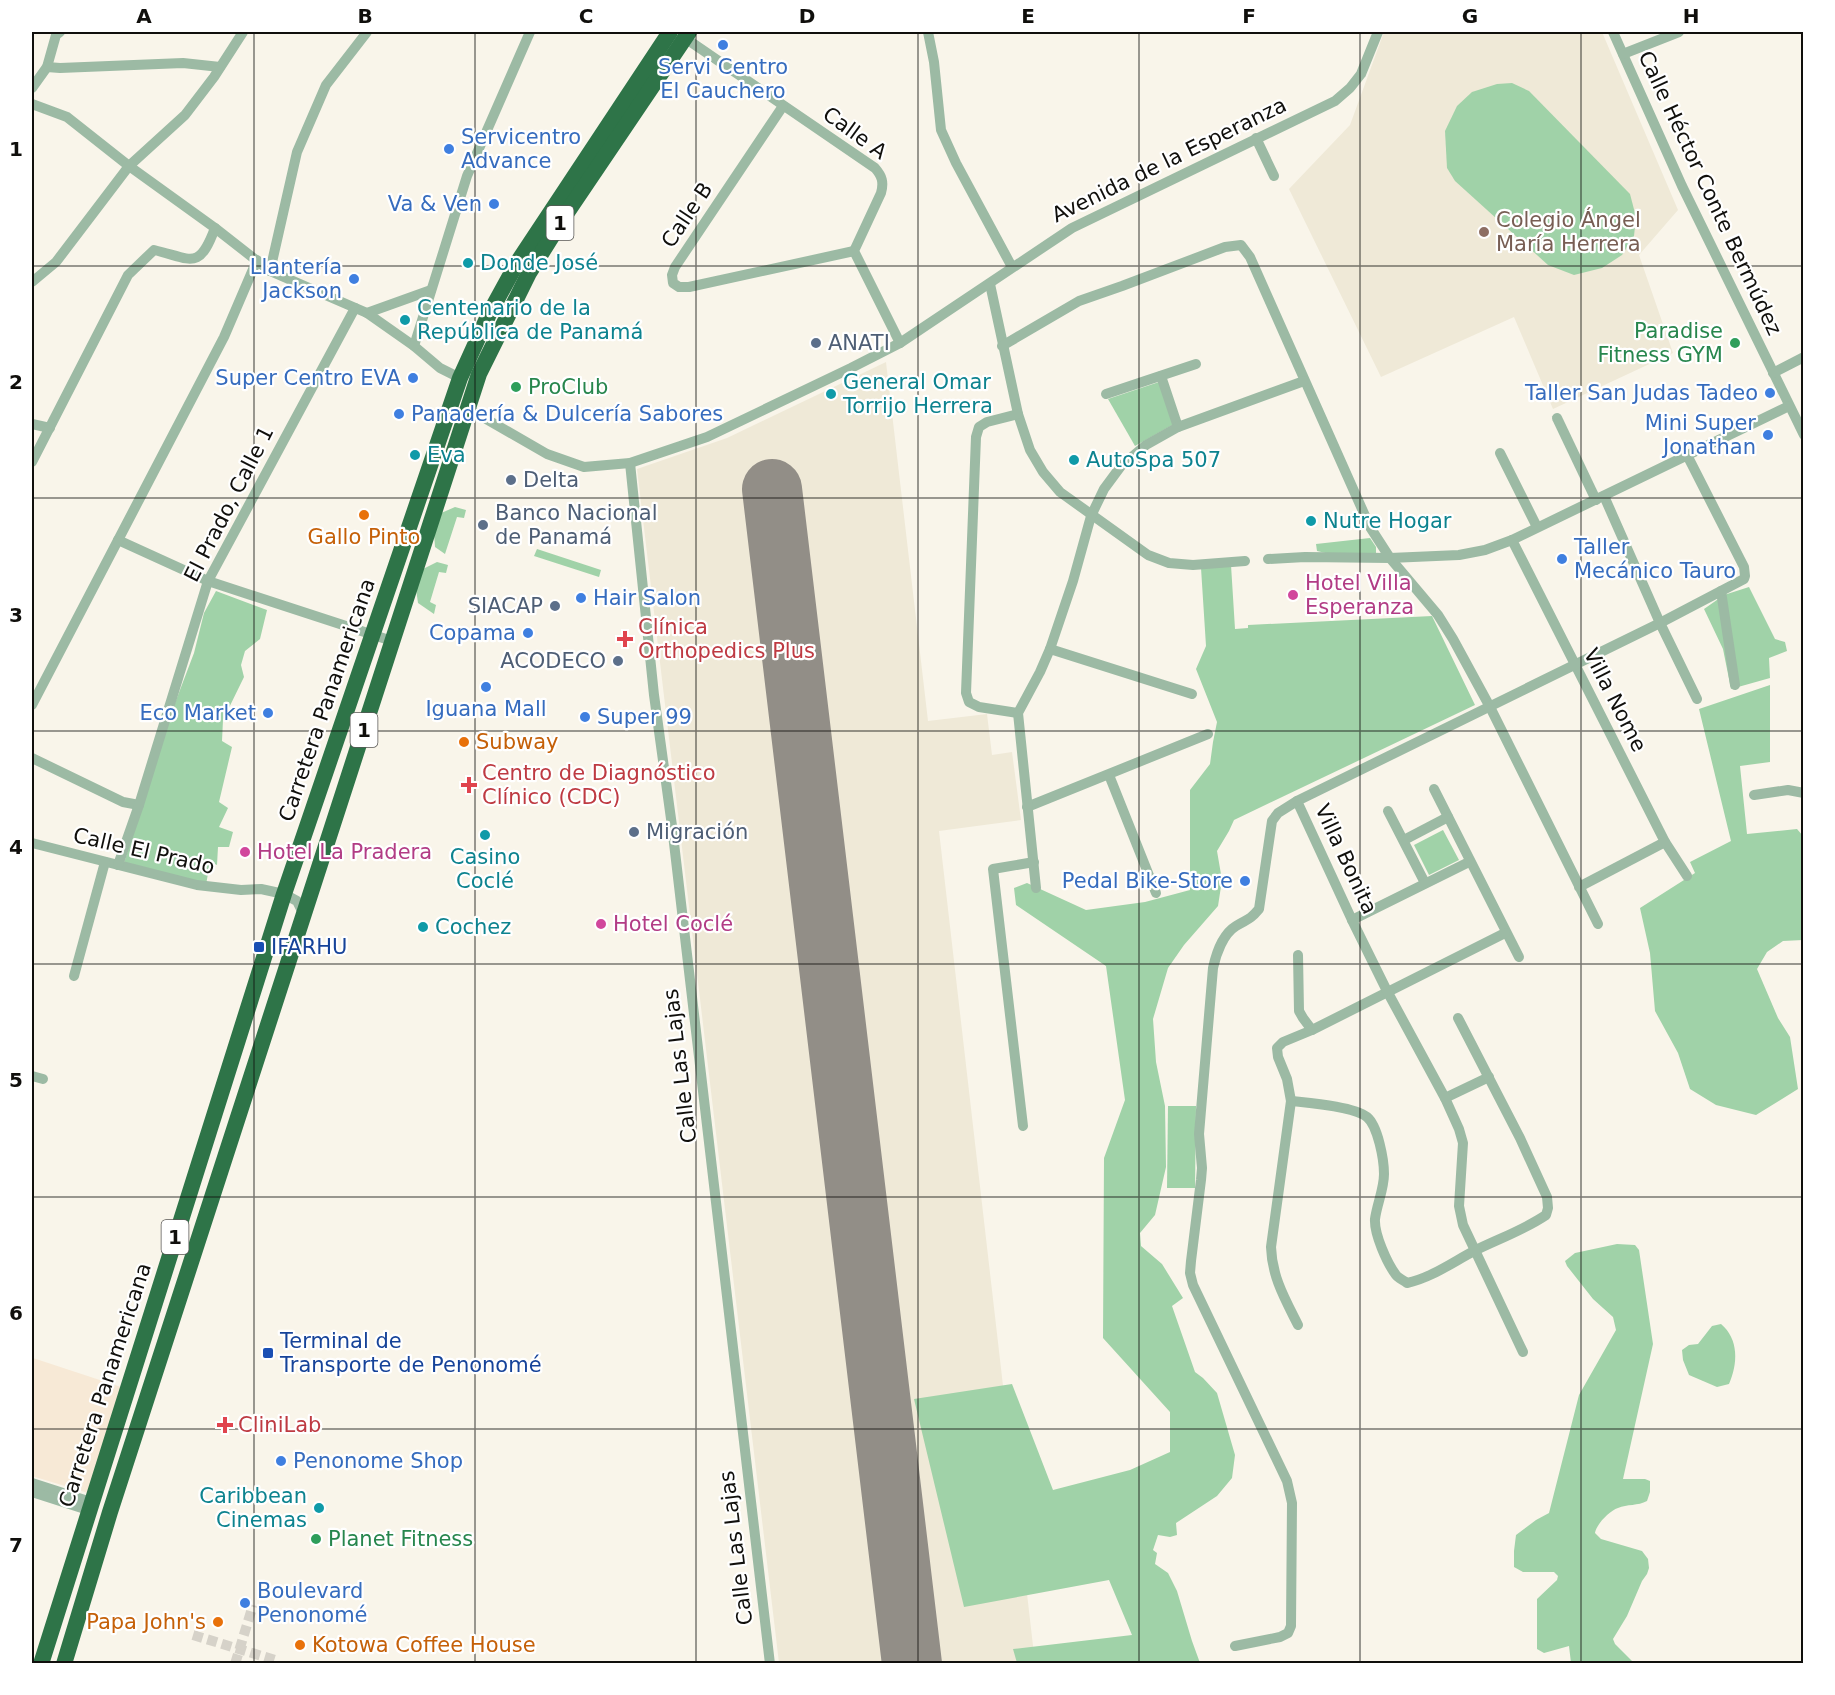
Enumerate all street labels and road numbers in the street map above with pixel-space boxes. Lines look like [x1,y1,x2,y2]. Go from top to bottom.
street label: Calle Héctor Conte Bermúdez [1633,47,1787,339]
street label: Avenida de la Esperanza [1048,93,1290,227]
street label: Calle A [818,102,892,165]
street label: Calle B [657,178,717,252]
road number: 1 [546,206,574,240]
street label: El Prado, Calle 1 [179,422,279,586]
street label: Carretera Panamericana [274,575,380,825]
street label: Villa Nome [1579,644,1651,756]
road number: 1 [350,713,378,747]
street label: Villa Bonita [1310,800,1382,918]
street label: Calle El Prado [71,823,217,879]
street label: Calle Las Lajas [659,988,701,1144]
road number: 1 [162,1220,188,1254]
street label: Carretera Panamericana [54,1260,156,1510]
street label: Calle Las Lajas [715,1470,757,1626]

